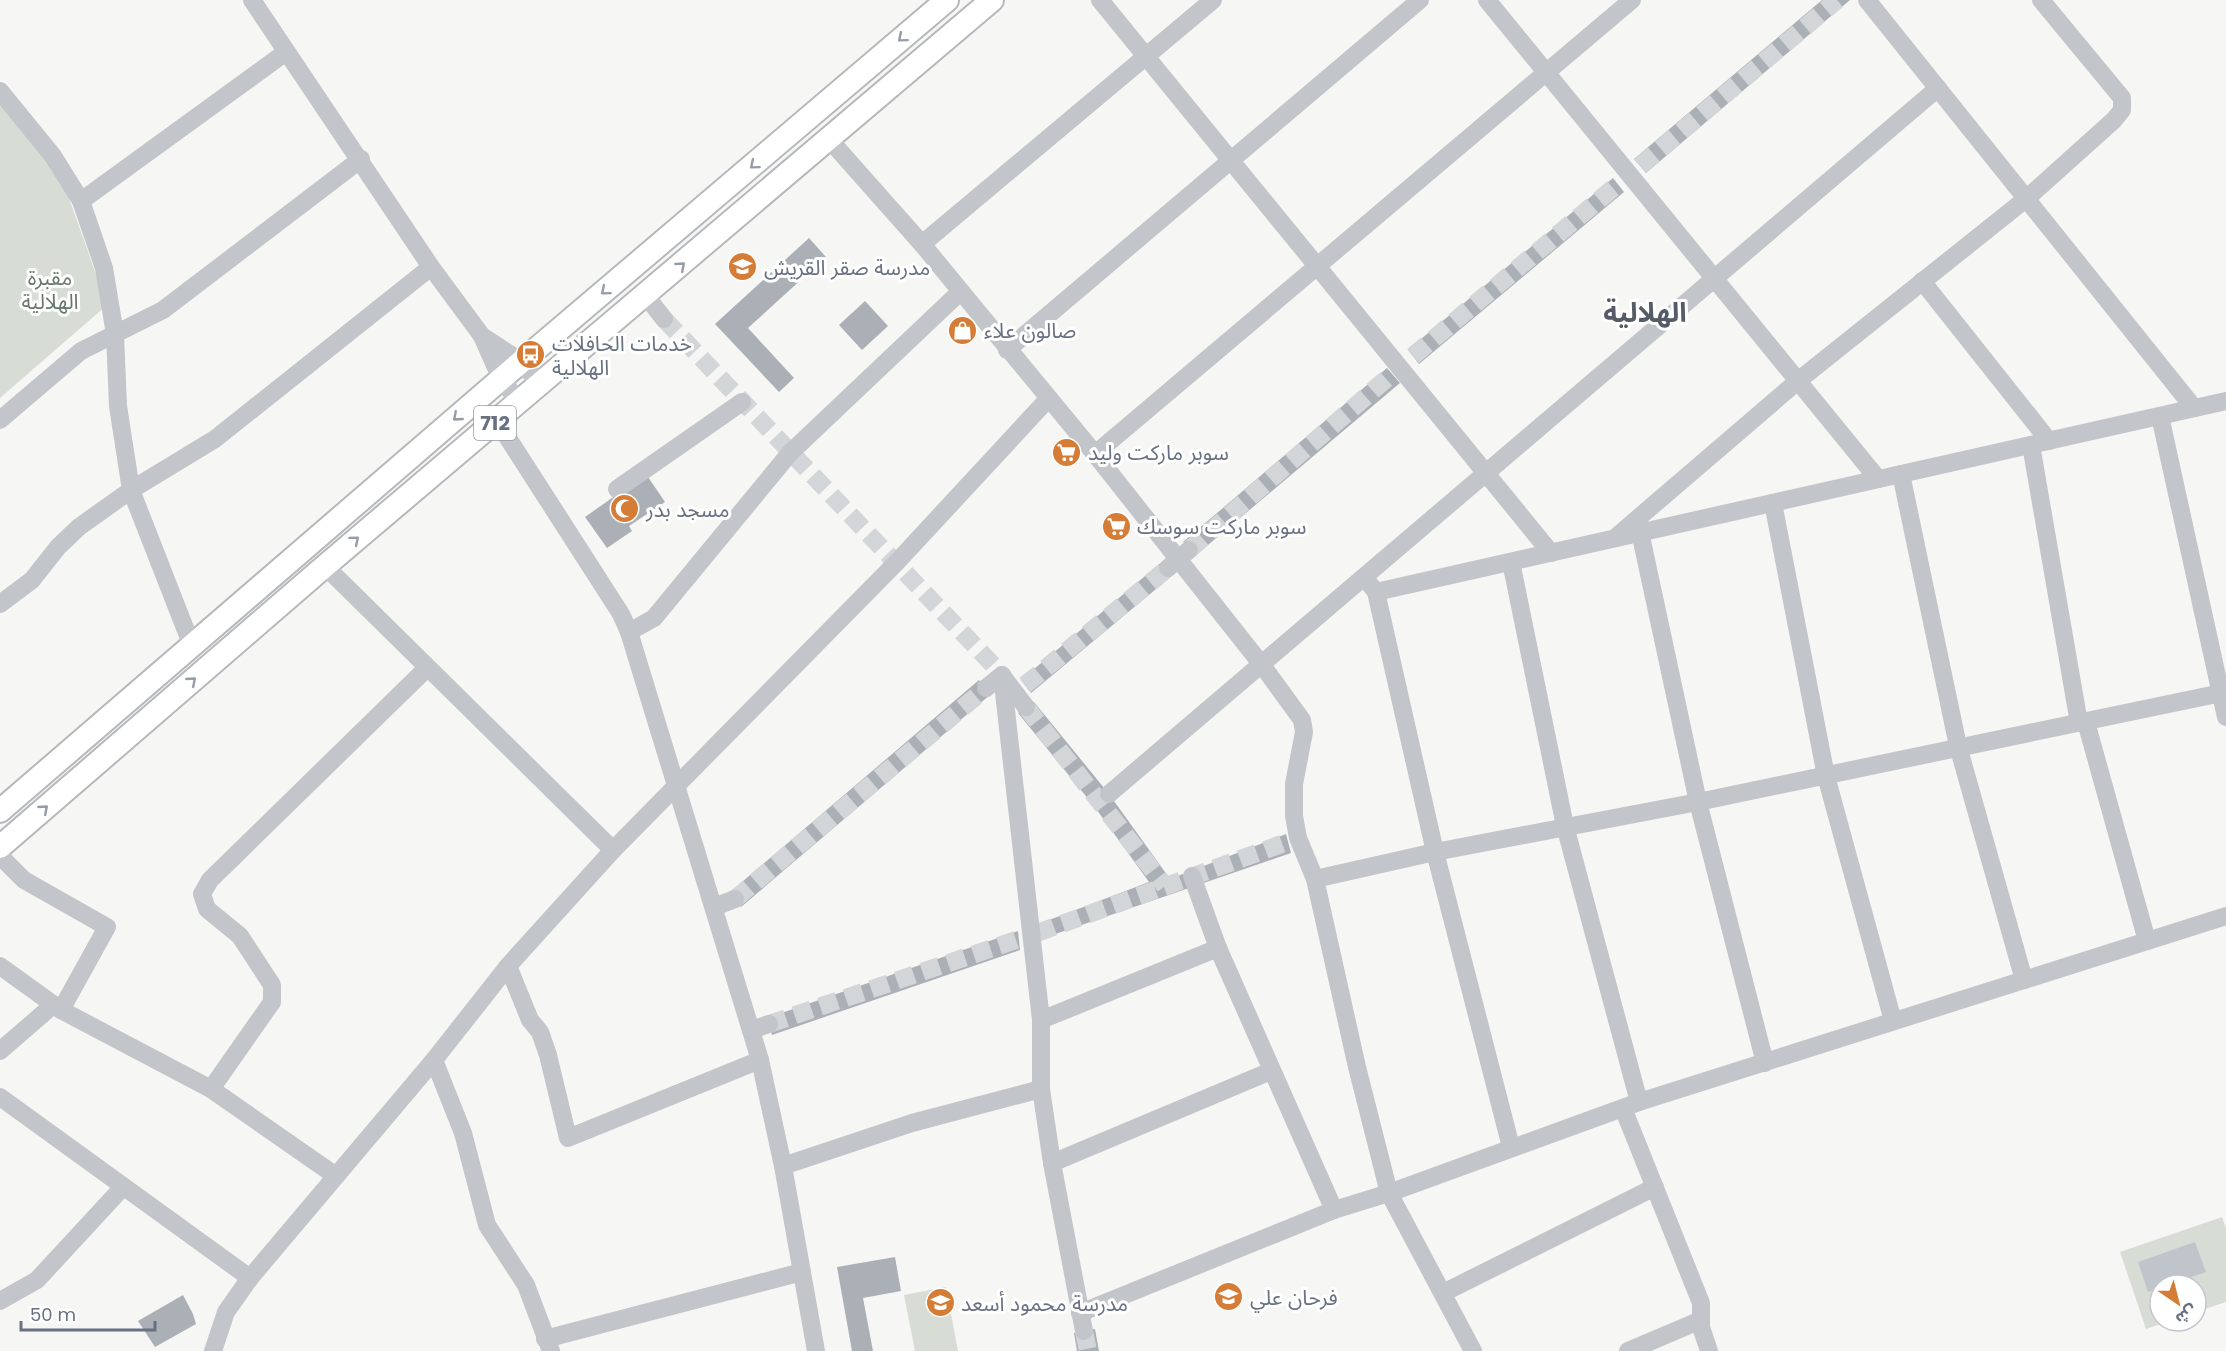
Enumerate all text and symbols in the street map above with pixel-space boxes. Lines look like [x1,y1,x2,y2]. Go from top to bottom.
one-way arrow [898,31,909,42]
one-way arrow [750,157,761,168]
school or university icon: مدرسة صقر القريش [727,251,759,283]
place label: مدرسة صقر القريش [764,253,930,282]
one-way arrow [674,262,685,273]
park label: مقبرة الهلالية [21,263,79,316]
one-way arrow [601,284,612,295]
district label: الهلالية [1603,294,1687,331]
shop icon: صالون علاء [947,314,979,346]
place label: صالون علاء [984,316,1076,345]
place label: خدمات الحافلات الهلالية [552,329,692,382]
bus stop icon: خدمات الحافلات الهلالية [515,339,547,371]
road number: 712 [474,406,516,440]
one-way arrow [453,410,464,421]
supermarket icon: سوبر ماركت وليد [1051,436,1083,468]
place label: سوبر ماركت وليد [1088,438,1229,467]
mosque icon: مسجد بدر [609,493,641,525]
place label: مسجد بدر [645,495,730,524]
supermarket icon: سوبر ماركت سوسك [1100,510,1132,542]
place label: سوبر ماركت سوسك [1137,512,1306,541]
one-way arrow [349,537,360,548]
one-way arrow [185,677,196,688]
one-way arrow [37,805,48,816]
north arrow [2148,1273,2208,1333]
school or university icon: فرحان علي [1213,1281,1245,1313]
place label: فرحان علي [1250,1283,1338,1313]
school or university icon: مدرسة محمود أسعد [924,1287,956,1319]
place label: مدرسة محمود أسعد [961,1289,1128,1318]
scale bar [21,1294,154,1332]
text: ش [2171,1299,2202,1331]
text: 50 m [30,1302,76,1327]

